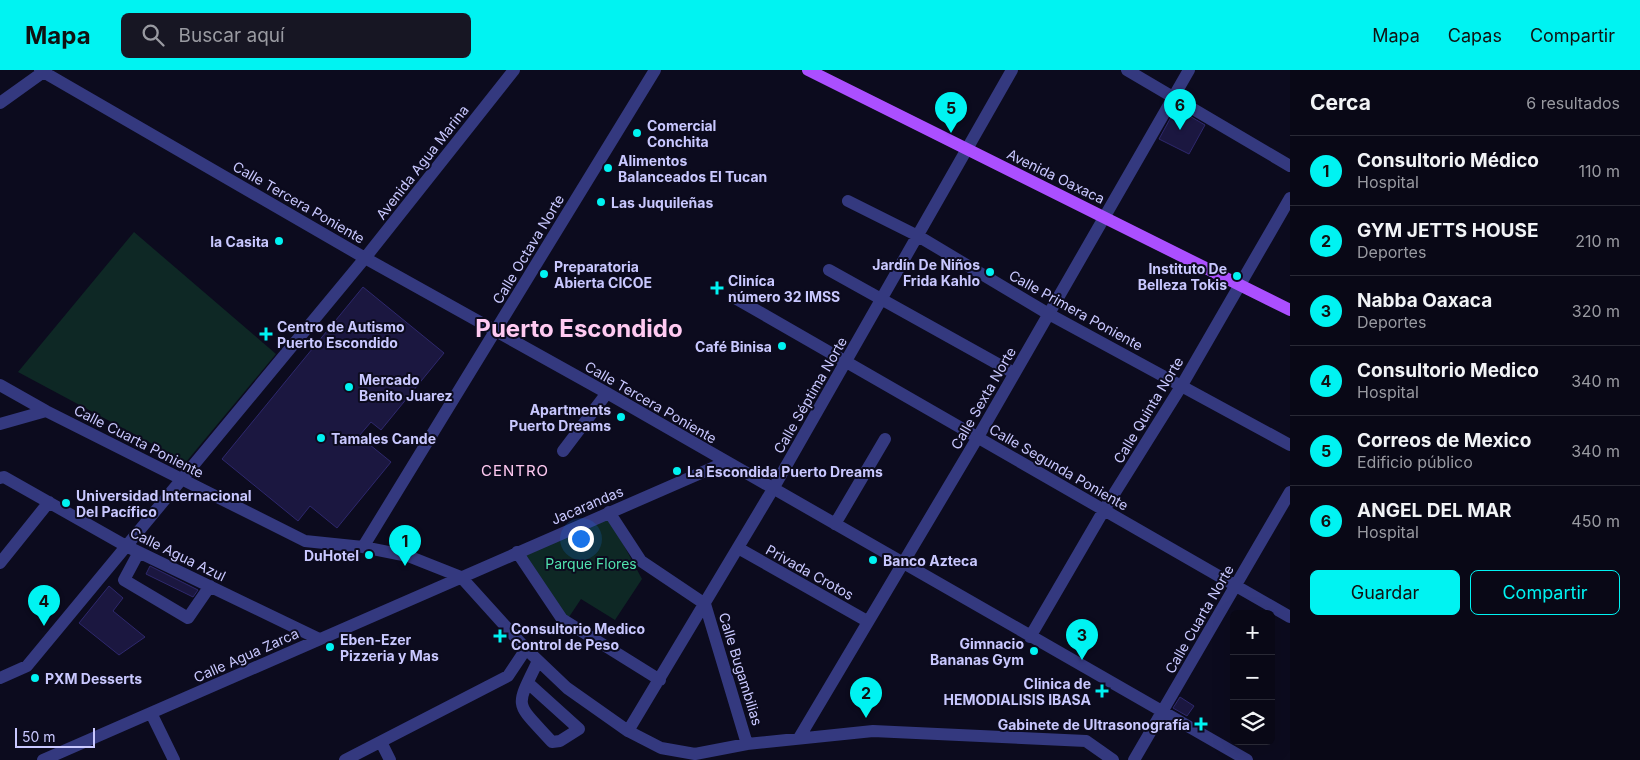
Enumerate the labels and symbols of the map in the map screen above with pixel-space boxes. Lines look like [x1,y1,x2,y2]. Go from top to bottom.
pin: 6 [1164,89,1196,130]
pin: 5 [935,92,967,133]
street label: Avenida Agua Marina [372,101,472,223]
place label: Comercial Conchita [647,117,716,150]
marker: Comercial Conchita [631,127,643,139]
street label: Avenida Oaxaca [1004,145,1108,207]
place label: Alimentos Balanceados El Tucan [618,152,767,185]
street label: Calle Tercera Poniente [230,157,368,247]
marker: Alimentos Balanceados El Tucan [602,162,614,174]
street label: Calle Octava Norte [489,191,567,307]
place label: Las Juquileñas [611,194,713,211]
marker: Las Juquileñas [595,196,607,208]
place label: la Casita [210,233,269,250]
marker: la Casita [273,235,285,247]
place label: Jardín De Niños Frida Kahlo [872,256,980,289]
place label: Preparatoria Abierta CICOE [554,258,652,291]
place label: Instituto De Belleza Tokis [1138,260,1227,293]
marker: Jardín De Niños Frida Kahlo [984,266,996,278]
street label: Calle Primera Poniente [1006,266,1146,354]
marker: Preparatoria Abierta CICOE [538,268,550,280]
marker: Instituto De Belleza Tokis [1231,270,1243,282]
place label: Cliníca número 32 IMSS [728,272,840,305]
marker: Cliníca número 32 IMSS [710,281,724,295]
district label: Puerto Escondido [475,314,683,343]
place label: Centro de Autismo Puerto Escondido [277,318,405,351]
marker: Centro de Autismo Puerto Escondido [259,327,273,341]
street label: Calle Séptima Norte [770,334,850,456]
place label: Café Binisa [695,338,772,355]
marker: Café Binisa [776,340,788,352]
street label: Calle Sexta Norte [947,344,1019,452]
street label: Calle Quinta Norte [1110,354,1186,466]
street label: Calle Tercera Poniente [582,357,720,447]
place label: Mercado Benito Juarez [359,371,452,404]
marker: Mercado Benito Juarez [343,381,355,393]
street label: Calle Cuarta Poniente [71,401,207,481]
place label: Apartments Puerto Dreams [509,401,611,434]
marker: Apartments Puerto Dreams [615,411,627,423]
street label: Calle Segunda Poniente [987,420,1131,514]
place label: Tamales Cande [331,430,436,447]
marker: Tamales Cande [315,432,327,444]
district label: CENTRO [481,461,549,480]
place label: La Escondida Puerto Dreams [687,463,883,480]
marker: La Escondida Puerto Dreams [671,465,683,477]
street label: Jacarandas [548,482,626,528]
place label: Universidad Internacional Del Pacífico [76,487,252,520]
marker: Universidad Internacional Del Pacífico [60,497,72,509]
street label: Calle Agua Azul [127,523,229,585]
pin: 1 [389,525,421,566]
your location [568,526,594,552]
street label: Privada Crotos [763,541,857,603]
place label: DuHotel [304,547,359,564]
marker: DuHotel [363,549,375,561]
place label: Banco Azteca [883,552,978,569]
marker: Banco Azteca [867,554,879,566]
park label: Parque Flores [545,555,637,572]
street label: Calle Cuarta Norte [1161,562,1237,676]
pin: 4 [28,585,60,626]
street label: Calle Bugambilias [716,611,766,727]
pin: 3 [1066,619,1098,660]
place label: Consultorio Medico Control de Peso [511,620,646,653]
street label: Calle Agua Zarca [191,624,301,686]
marker: Consultorio Medico Control de Peso [493,629,507,643]
place label: Eben-Ezer Pizzeria y Mas [340,631,439,664]
place label: Gimnacio Bananas Gym [930,635,1024,668]
marker: Eben-Ezer Pizzeria y Mas [324,641,336,653]
marker: Gimnacio Bananas Gym [1028,645,1040,657]
place label: PXM Desserts [45,670,142,687]
marker: PXM Desserts [29,672,41,684]
place label: Clinica de HEMODIALISIS IBASA [943,675,1092,708]
pin: 2 [850,677,882,718]
marker: Clinica de HEMODIALISIS IBASA [1095,684,1109,698]
place label: Gabinete de Ultrasonografía [998,716,1190,733]
marker: Gabinete de Ultrasonografía [1194,717,1208,731]
scale bar [15,725,95,748]

